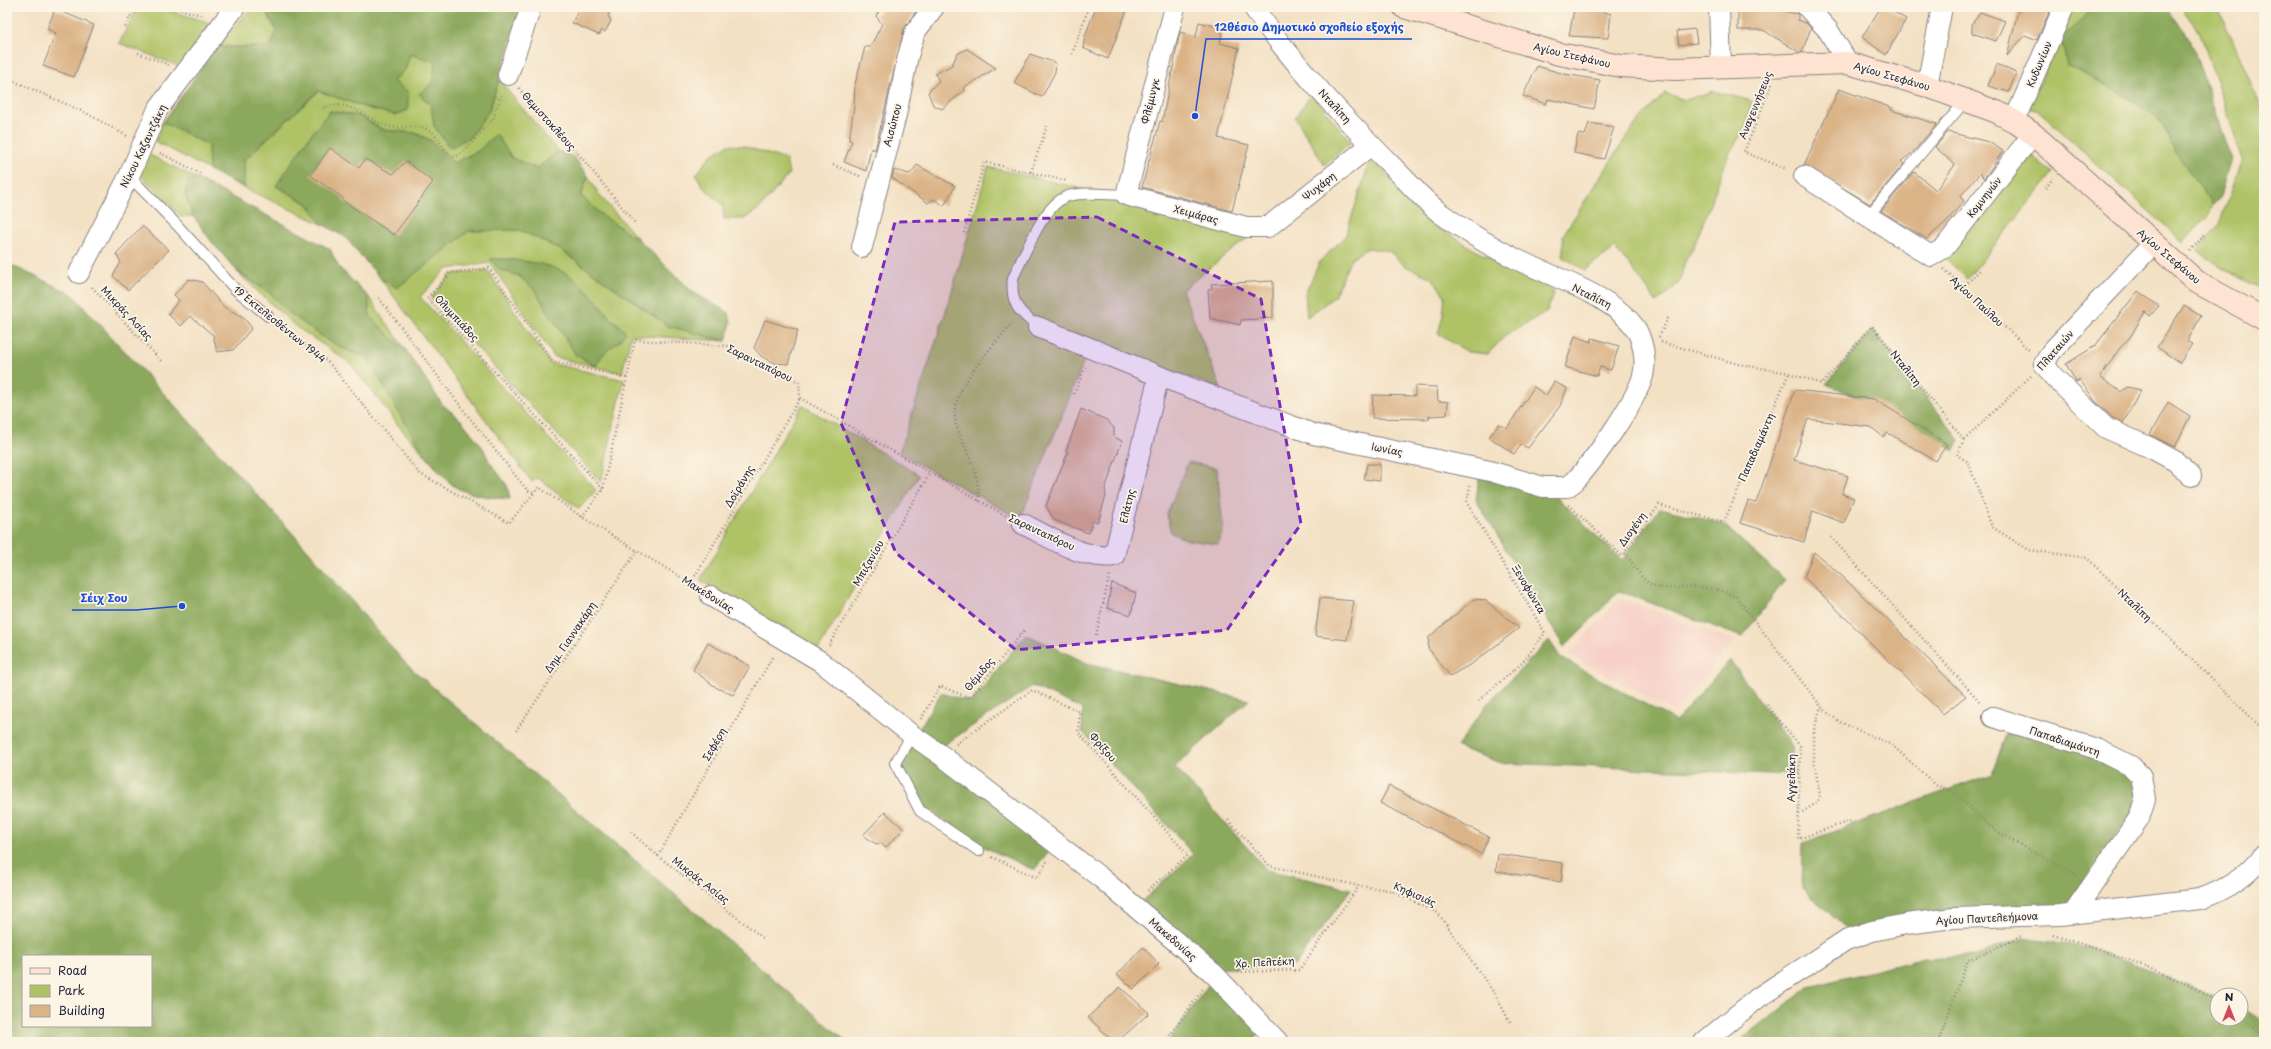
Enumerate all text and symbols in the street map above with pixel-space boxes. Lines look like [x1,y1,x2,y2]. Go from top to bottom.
callout: 12θέσιο Δημοτικό σχολείο εξοχής [1206,16,1412,39]
text: 12θέσιο Δημοτικό σχολείο εξοχής [1214,18,1404,35]
street label: Αγίου Στεφάνου [1532,38,1612,71]
street label: Κυδωνίων [2022,38,2055,89]
street label: Αγίου Στεφάνου [1852,57,1932,94]
street label: Αναγεννήσεως [1734,69,1775,141]
street label: Φλέμινγκ [1137,76,1163,125]
street label: Νταλίπη [1316,85,1355,126]
street label: Θεμιστοκλέους [519,88,580,153]
street label: Νίκου Καζαντζάκη [116,101,169,190]
street label: Αισώπου [879,102,904,148]
street label: Ψυχάρη [1299,168,1339,204]
street label: Κομνηνών [1963,173,2004,220]
street label: Χειμάρας [1172,200,1220,228]
street label: Αγίου Στεφάνου [2134,225,2205,287]
street label: Αγίου Παύλου [1947,272,2008,330]
street label: Νταλίπη [1570,280,1614,312]
street label: Μικράς Ασίας [98,282,157,343]
street label: 19 Εκτελεσθέντων 1944 [231,282,330,366]
street label: Ολυμπιάδος [432,291,483,344]
street label: Πλαταιών [2033,326,2077,373]
street label: Σαρανταπόρου [724,340,796,386]
street label: Νταλίπη [1887,347,1925,389]
street label: Παπαδιαμάντη [1734,410,1777,483]
street label: Ιωνίας [1370,438,1404,459]
street label: Δοϊράνης [720,462,757,510]
street label: Ελάτης [1115,487,1138,525]
street label: Διογένη [1614,508,1649,549]
street label: Σαρανταπόρου [1006,510,1078,554]
street label: Μπιζανίου [848,537,887,589]
street label: Ξενοφώντα [1509,561,1550,617]
street label: Μακεδονίας [679,572,737,616]
street label: Νταλίπη [2115,585,2156,625]
callout: Σέιχ Σου [72,587,136,610]
text: Σέιχ Σου [80,589,128,606]
street label: Δημ. Γιαννακάρη [540,598,600,676]
street label: Θέμιδος [960,654,997,694]
street label: Παπαδιαμάντη [2028,722,2102,759]
street label: Σεφέρη [698,724,729,763]
street label: Φρίξου [1086,729,1121,765]
street label: Αγγελάκη [1783,754,1798,802]
street label: Μικράς Ασίας [669,852,733,907]
street label: Κηφισιάς [1391,877,1439,910]
street label: Αγίου Παντελεήμονα [1935,907,2039,928]
street label: Μακεδονίας [1146,914,1201,964]
street label: Χρ. Πελτέκη [1235,952,1295,972]
legend [22,955,152,1027]
text: Road [58,961,87,979]
text: Park [58,981,85,999]
north arrow [2209,987,2249,1027]
text: N [2225,988,2234,1005]
text: Building [58,1001,105,1019]

